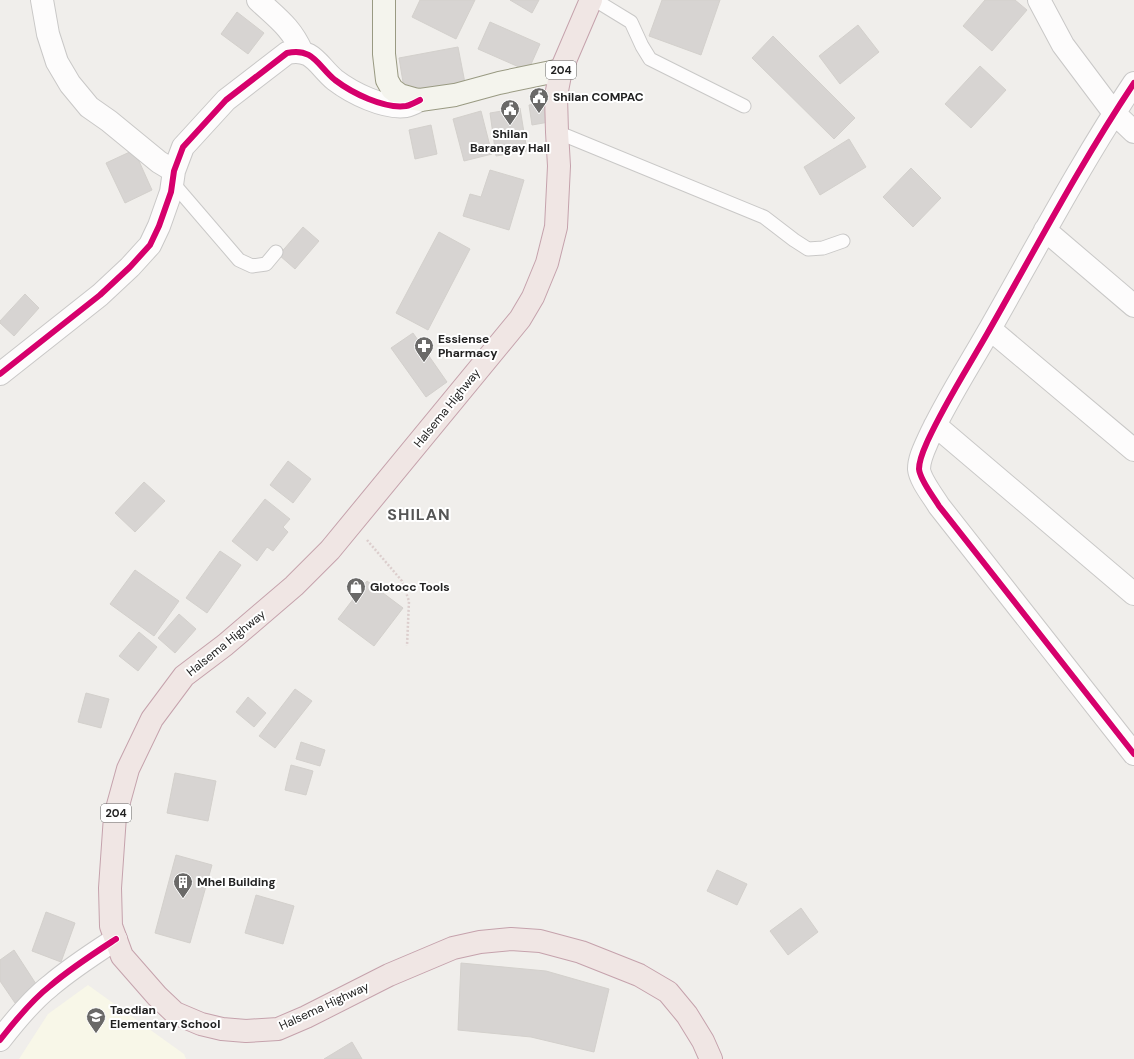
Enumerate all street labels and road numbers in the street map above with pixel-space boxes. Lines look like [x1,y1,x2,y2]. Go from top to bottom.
road number: 204 [546,61,576,79]
street label: Halsema Highway [410,365,484,451]
street label: Halsema Highway [183,606,269,680]
road number: 204 [101,804,131,822]
street label: Halsema Highway [277,978,372,1034]

